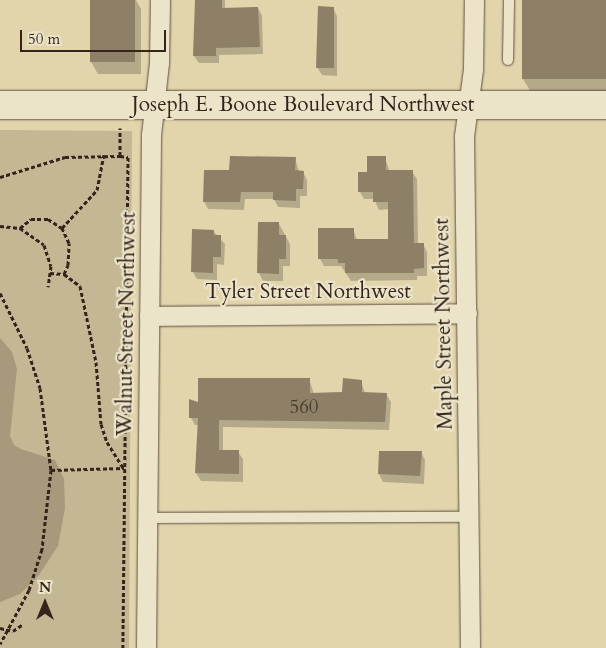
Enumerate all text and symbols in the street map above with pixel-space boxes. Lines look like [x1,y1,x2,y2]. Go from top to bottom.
scale bar [22,20,169,52]
text: 50 m [28,29,60,49]
street label: Joseph E. Boone Boulevard Northwest [132,92,474,118]
street label: Walnut Street Northwest [112,211,142,437]
street label: Maple Street Northwest [430,218,458,430]
street label: Tyler Street Northwest [205,279,411,305]
house number: 560 [289,397,319,419]
north arrow [20,578,70,628]
text: N [39,578,51,597]

